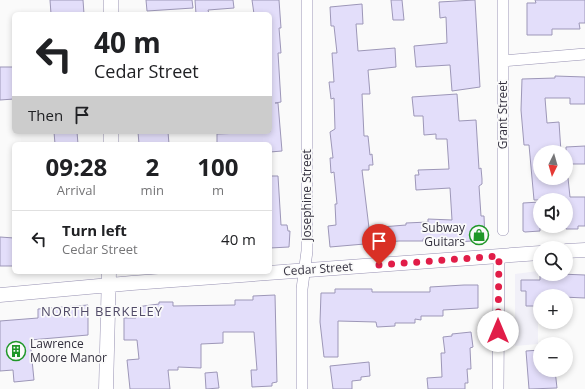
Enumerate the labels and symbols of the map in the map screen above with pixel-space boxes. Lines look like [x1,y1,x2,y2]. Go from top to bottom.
street label: Grant Street [494,81,511,149]
north arrow [533,145,573,185]
street label: Josephine Street [298,149,315,242]
place label: Subway Guitars [422,219,466,250]
pin [362,224,396,265]
shop icon: Subway Guitars [468,224,490,246]
street label: Cedar Street [283,258,353,279]
district label: NORTH BERKELEY [41,302,163,320]
position arrow [477,310,519,352]
place label: Lawrence Moore Manor [30,335,107,366]
building icon: Lawrence Moore Manor [5,340,27,362]

